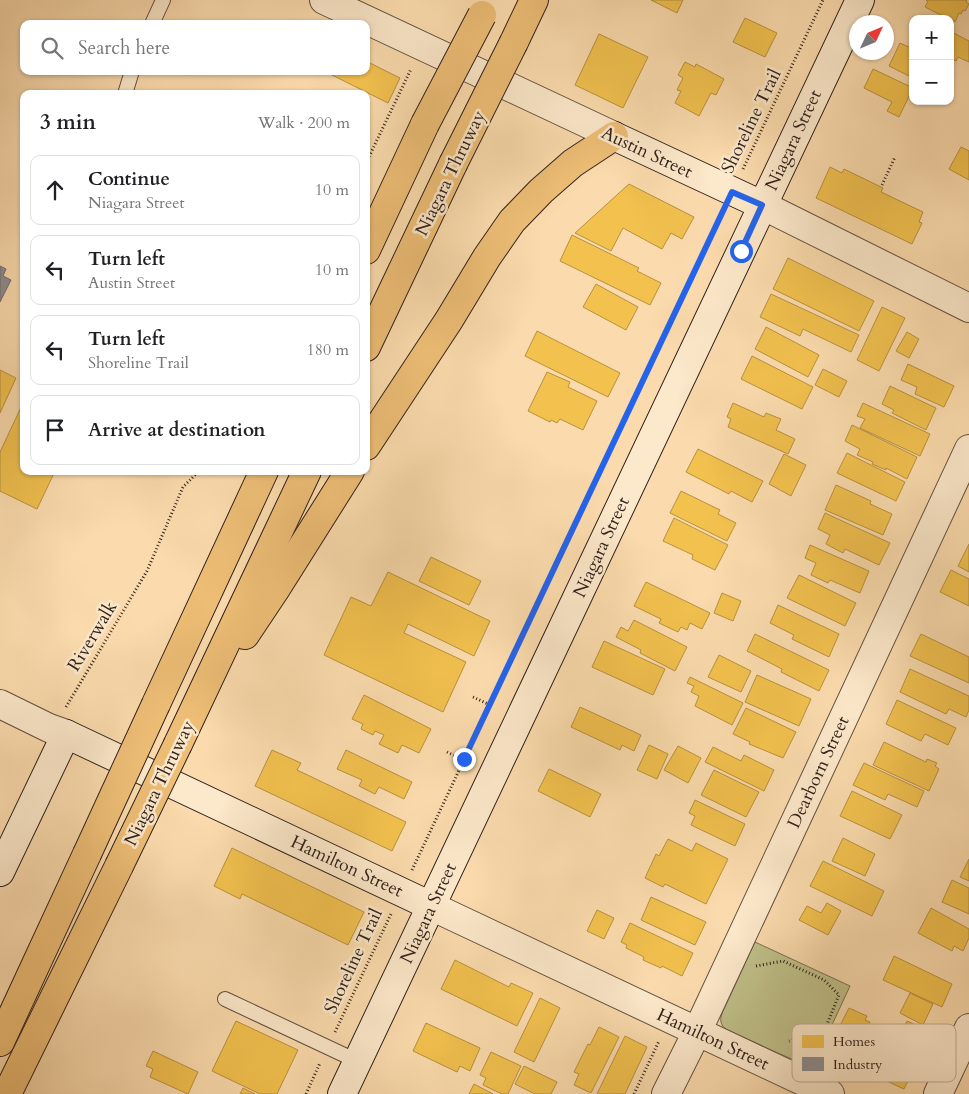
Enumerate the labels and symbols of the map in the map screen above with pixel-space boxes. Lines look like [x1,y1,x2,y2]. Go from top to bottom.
north arrow [849,15,894,60]
street label: Shoreline Trail [715,64,788,178]
street label: Niagara Street [759,85,828,195]
street label: Niagara Thruway [409,106,492,240]
street label: Austin Street [597,120,697,185]
route start [730,240,753,263]
street label: Niagara Street [567,492,636,602]
street label: Riverwalk [62,596,123,676]
street label: Dearborn Street [781,712,856,833]
street label: Niagara Thruway [118,716,201,850]
route end [453,748,476,771]
street label: Hamilton Street [286,829,407,904]
street label: Niagara Street [394,858,463,968]
street label: Shoreline Trail [318,904,389,1018]
street label: Hamilton Street [652,1002,773,1077]
legend [792,1024,956,1082]
text: Homes [833,1032,875,1051]
text: Industry [833,1055,883,1074]

